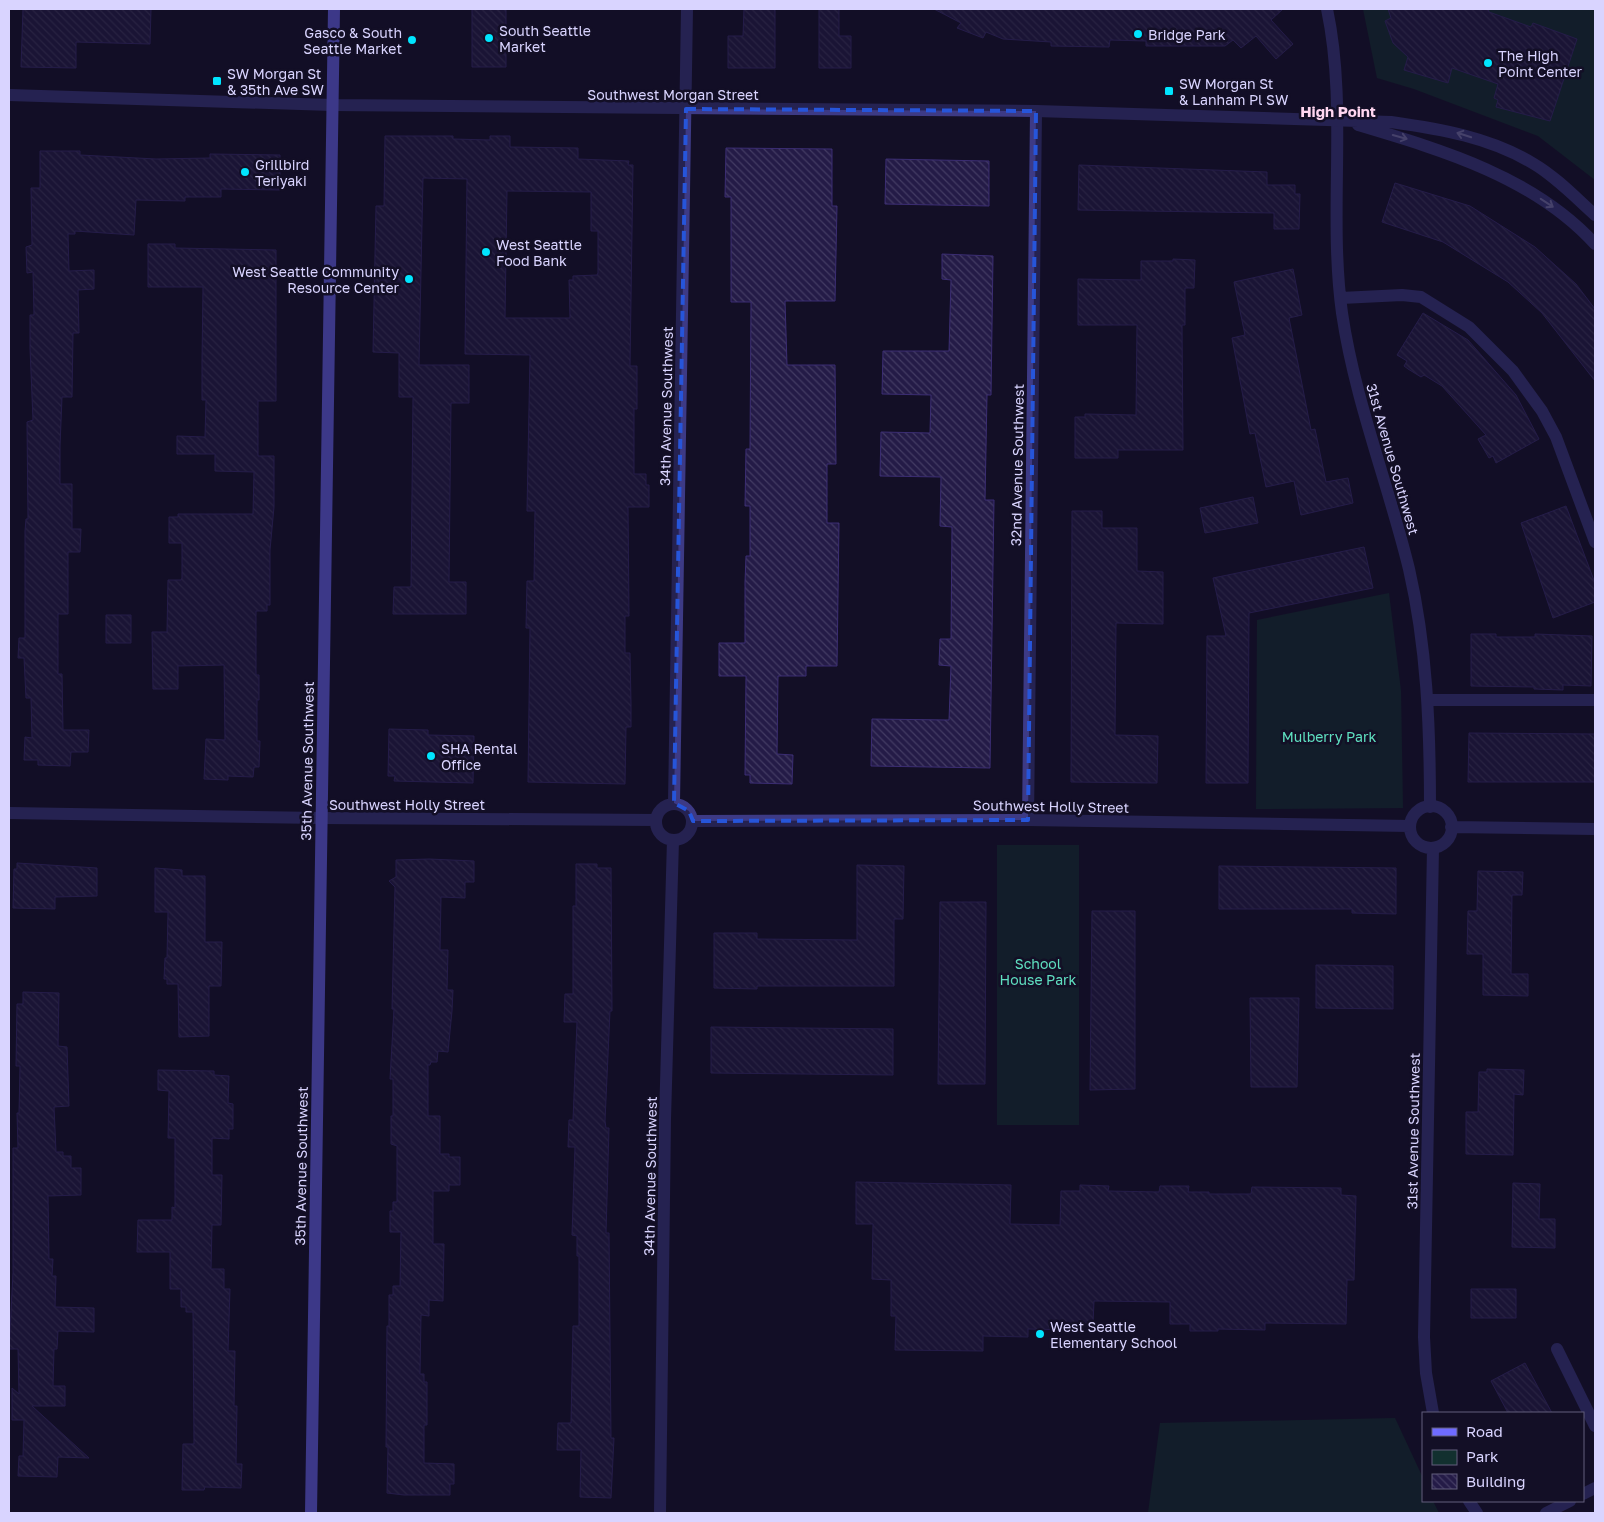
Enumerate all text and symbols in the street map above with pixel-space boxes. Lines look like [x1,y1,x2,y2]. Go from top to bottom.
place label: South Seattle Market [499,22,591,55]
place label: Gasco & South Seattle Market [303,24,402,57]
place label: Bridge Park [1148,26,1226,43]
marker: Bridge Park [1132,28,1144,40]
marker: South Seattle Market [483,32,495,44]
marker: Gasco & South Seattle Market [406,34,418,46]
place label: The High Point Center [1498,47,1583,80]
marker: The High Point Center [1482,57,1494,69]
place label: SW Morgan St & 35th Ave SW [227,65,324,98]
marker: SW Morgan St & 35th Ave SW [211,75,223,87]
place label: SW Morgan St & Lanham Pl SW [1179,75,1289,108]
marker: SW Morgan St & Lanham Pl SW [1163,85,1175,97]
street label: Southwest Morgan Street [587,86,759,103]
district label: High Point [1300,102,1376,120]
one-way arrow [1456,130,1472,139]
one-way arrow [1391,133,1407,142]
place label: Grillbird Teriyaki [255,156,309,189]
marker: Grillbird Teriyaki [239,166,251,178]
one-way arrow [1540,199,1554,209]
place label: West Seattle Food Bank [496,236,582,269]
marker: West Seattle Food Bank [480,246,492,258]
place label: West Seattle Community Resource Center [232,263,400,296]
marker: West Seattle Community Resource Center [403,273,415,285]
street label: 34th Avenue Southwest [656,326,676,486]
street label: 31st Avenue Southwest [1363,381,1423,537]
street label: 32nd Avenue Southwest [1007,384,1027,546]
street label: 35th Avenue Southwest [297,681,317,841]
park label: Mulberry Park [1282,728,1376,745]
place label: SHA Rental Office [441,740,517,773]
marker: SHA Rental Office [425,750,437,762]
street label: Southwest Holly Street [329,796,485,813]
street label: Southwest Holly Street [973,796,1129,816]
park label: School House Park [1000,955,1077,988]
street label: 31st Avenue Southwest [1403,1053,1423,1209]
street label: 35th Avenue Southwest [291,1086,311,1246]
street label: 34th Avenue Southwest [640,1096,660,1256]
place label: West Seattle Elementary School [1050,1318,1177,1351]
marker: West Seattle Elementary School [1034,1328,1046,1340]
legend [1422,1412,1584,1502]
text: Road [1466,1422,1503,1440]
text: Park [1466,1447,1499,1465]
text: Building [1466,1472,1526,1490]

